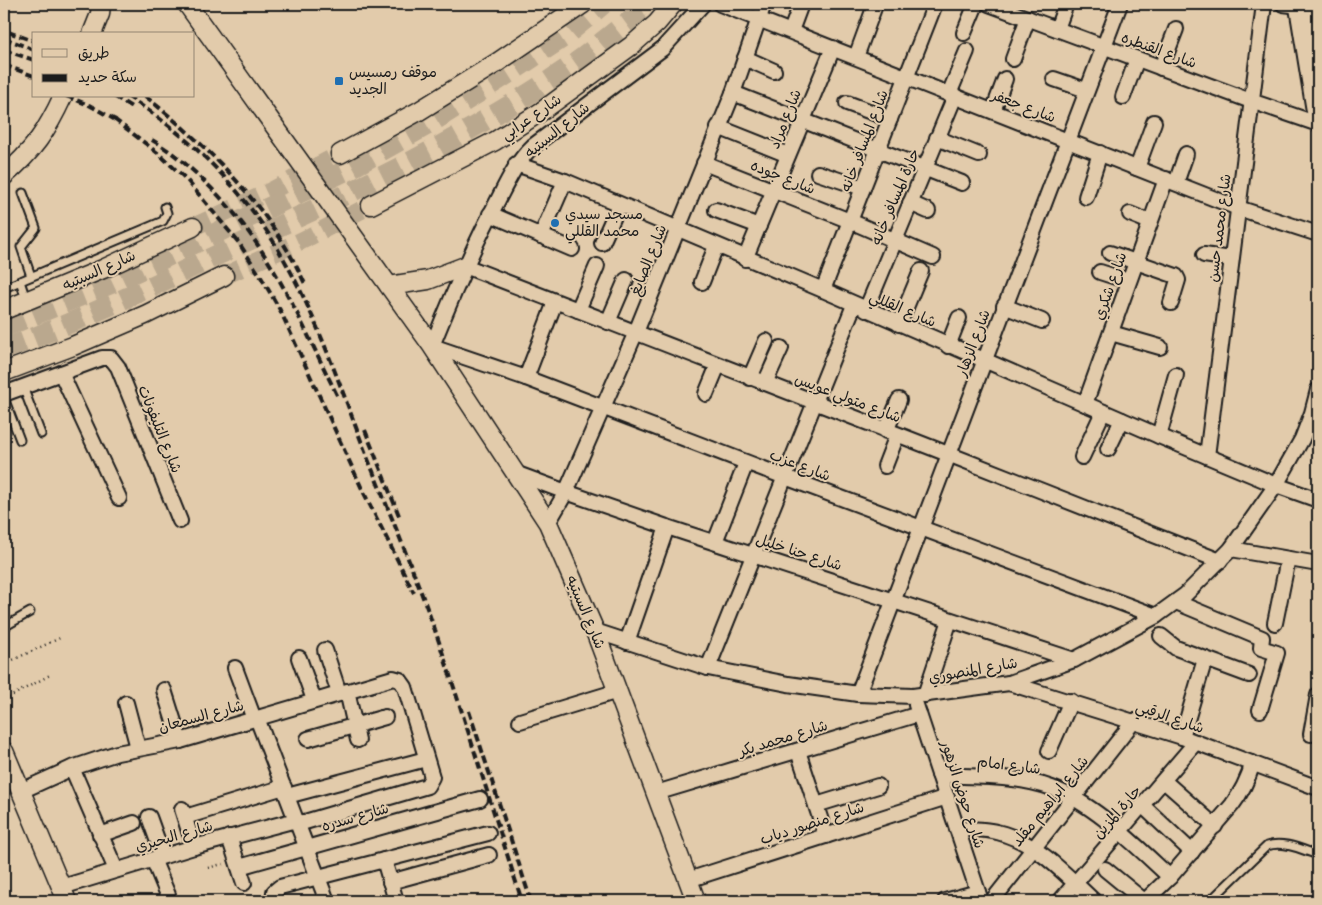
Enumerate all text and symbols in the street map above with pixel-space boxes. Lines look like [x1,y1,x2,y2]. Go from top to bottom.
street label: شارع القنطره [1117,24,1201,76]
legend [32,32,195,98]
text: طريق [78,40,110,66]
place label: موقف رمسيس الجديد [349,59,437,102]
text: سكة حديد [78,64,137,90]
marker: موقف رمسيس الجديد [333,75,345,87]
street label: شارع جعفر [986,81,1060,130]
street label: شارع مراد [761,85,809,153]
street label: شارع المسافر خانه [832,86,896,196]
street label: شارع عرابي [495,87,567,147]
street label: شارع السبتيه [518,95,596,165]
street label: حارة المسافر خانه [863,144,927,250]
street label: شارع جوده [746,152,820,202]
street label: شارع محمد حسن [1199,172,1239,284]
place label: مسجد سيدي محمد القللي [565,201,643,244]
marker: مسجد سيدي محمد القللي [549,217,561,229]
street label: شارع الصايغ [622,220,674,300]
street label: شارع السبتيه [58,242,140,298]
street label: شارع شكري [1086,248,1134,324]
street label: شارع القللي [865,283,941,335]
street label: شارع الزهار [948,305,998,381]
street label: شارع متولي عويس [791,366,905,430]
street label: شارع التليفونات [131,381,189,477]
street label: شارع عزب [766,441,834,489]
street label: شارع حنا خليل [752,526,846,578]
street label: شارع السبتيه [559,571,613,653]
street label: شارع المنصوري [926,649,1020,691]
street label: شارع السمعان [155,692,247,740]
street label: شارع الرقبي [1132,693,1208,741]
street label: شارع محمد بكر [733,712,831,765]
street label: شارع حوض الزهور [933,735,993,852]
street label: شارع امام [976,748,1042,782]
street label: شارع ابراهيم مقلد [1005,750,1095,852]
street label: حارة المزين [1086,779,1148,845]
street label: شارع منصور دياب [757,794,867,852]
street label: شارع سدره [318,795,392,839]
street label: شارع البحيري [132,813,216,859]

